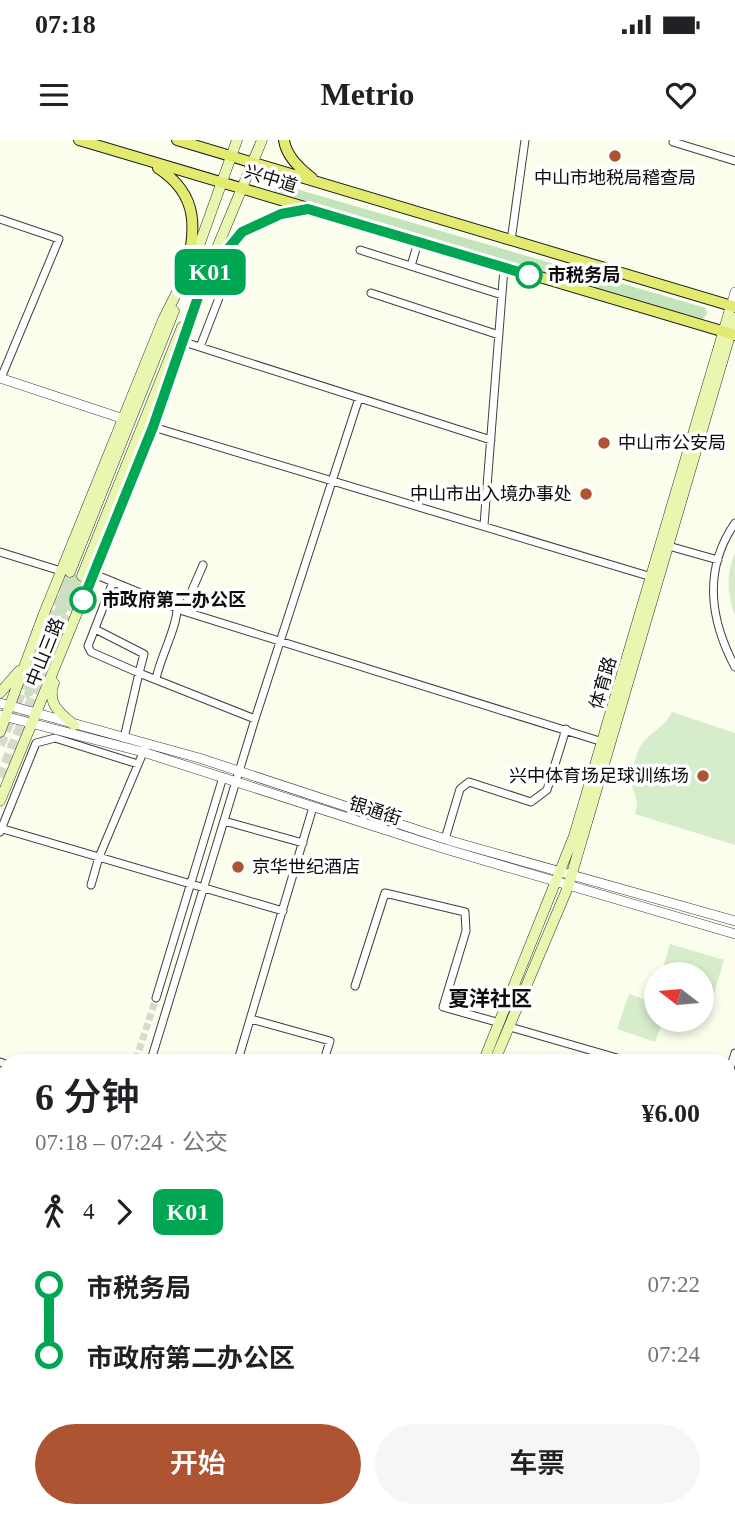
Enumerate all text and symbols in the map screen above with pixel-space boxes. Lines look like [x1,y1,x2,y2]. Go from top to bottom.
text: 07:18 [35,10,96,39]
icon: menu [35,76,73,114]
text: Metrio [320,76,415,112]
icon: heart [662,76,700,114]
marker: 中山市地税局稽查局 [607,148,623,164]
street label: 兴中道 [242,162,300,196]
place label: 中山市地税局稽查局 [534,168,696,188]
line badge: K01 [170,249,250,295]
text: K01 [189,259,231,285]
marker: 市税务局 [516,262,542,288]
place label: 市税务局 [548,265,620,285]
place label: 中山市公安局 [618,433,726,453]
marker: 中山市公安局 [596,435,612,451]
place label: 中山市出入境办事处 [410,484,572,504]
marker: 中山市出入境办事处 [578,486,594,502]
marker: 市政府第二办公区 [70,587,96,613]
place label: 市政府第二办公区 [102,589,246,610]
street label: 中山三路 [22,615,68,689]
street label: 体育路 [586,654,620,712]
place label: 兴中体育场足球训练场 [509,766,689,786]
marker: 兴中体育场足球训练场 [695,768,711,784]
street label: 银通街 [346,793,404,829]
place label: 京华世纪酒店 [252,857,360,877]
marker: 京华世纪酒店 [230,859,246,875]
north arrow [644,962,714,1032]
map controls [644,962,714,1032]
district label: 夏洋社区 [448,987,532,1011]
text: 6 分钟 [35,1076,140,1118]
text: ¥6.00 [642,1099,700,1128]
text: 07:18 – 07:24 · 公交 [35,1130,228,1155]
icon: walk [35,1193,73,1231]
icon: forward [105,1193,143,1231]
text: 4 [83,1199,95,1224]
text: K01 [167,1199,209,1225]
text: 07:22 [648,1272,700,1297]
text: 市税务局 [87,1274,191,1303]
text: 07:24 [648,1342,700,1367]
text: 市政府第二办公区 [87,1344,295,1373]
button: 开始 [35,1424,361,1504]
button: 车票 [375,1424,700,1504]

